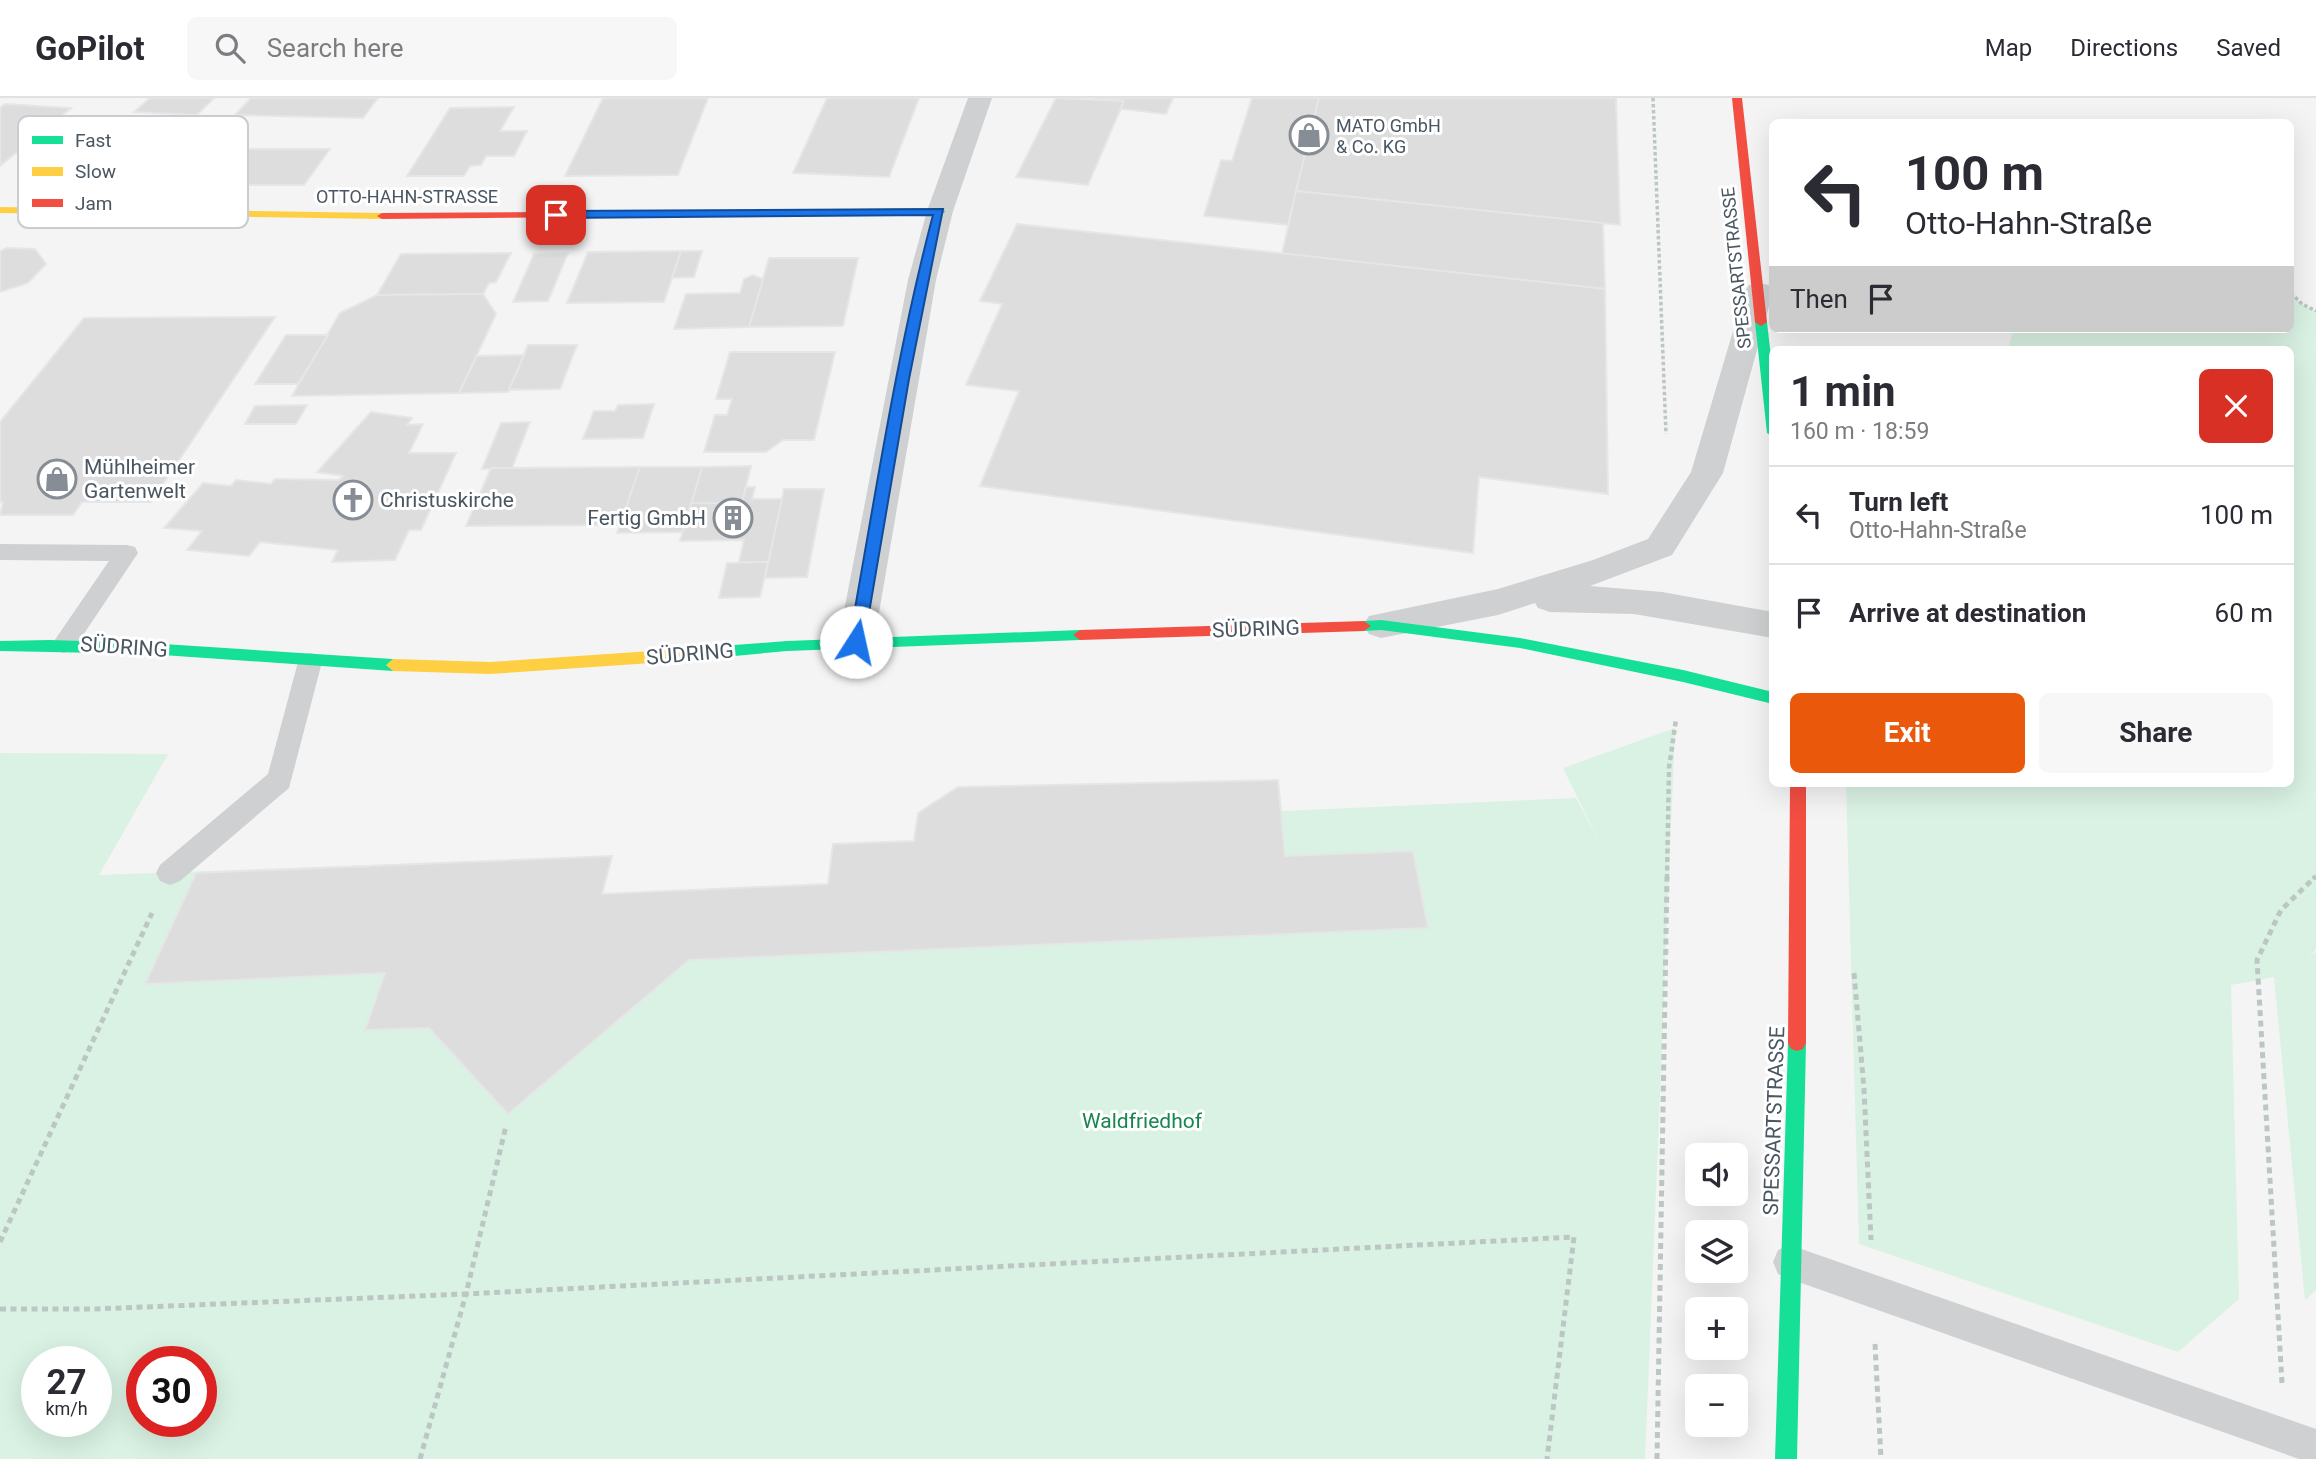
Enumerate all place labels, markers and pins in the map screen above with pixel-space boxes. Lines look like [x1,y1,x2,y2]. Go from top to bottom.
shop icon: MATO GmbH & Co. KG [1288,114,1330,156]
place label: MATO GmbH & Co. KG [1336,115,1441,157]
pin [526,185,586,245]
place label: Mühlheimer Gartenwelt [84,455,195,503]
shop icon: Mühlheimer Gartenwelt [36,458,78,500]
church icon: Christuskirche [332,479,374,521]
place label: Christuskirche [380,488,514,512]
building icon: Fertig GmbH [712,497,754,539]
place label: Fertig GmbH [587,506,706,530]

